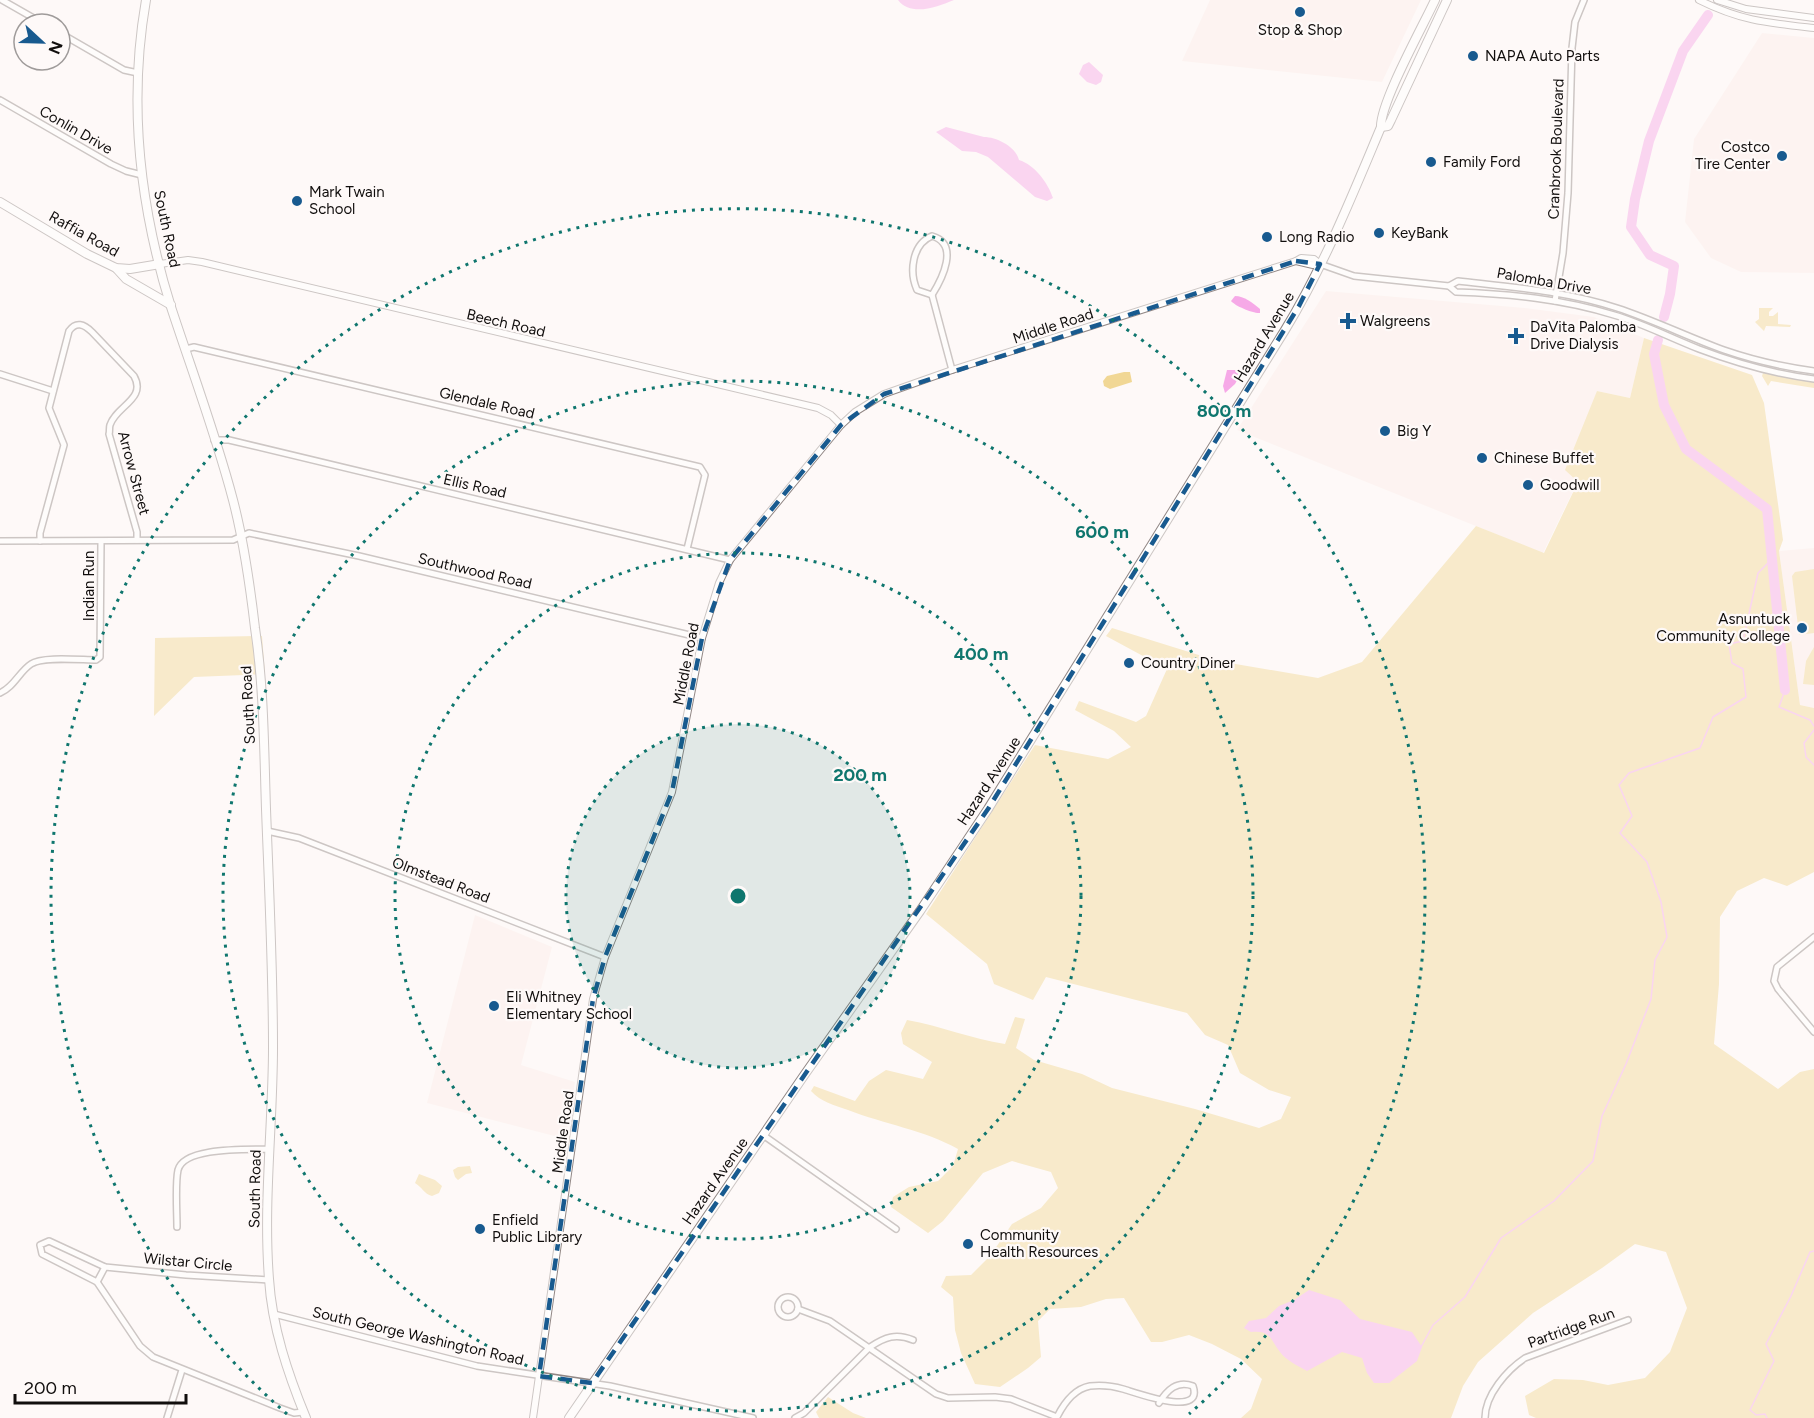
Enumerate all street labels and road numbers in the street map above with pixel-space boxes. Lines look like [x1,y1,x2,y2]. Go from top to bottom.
street label: Cranbrook Boulevard [1545,78,1567,220]
street label: Conlin Drive [36,102,116,158]
street label: South Road [150,189,184,269]
street label: Raffia Road [46,207,122,261]
street label: Palomba Drive [1495,264,1593,298]
street label: Hazard Avenue [1230,289,1298,385]
street label: Beech Road [465,305,547,341]
street label: Middle Road [1011,305,1095,347]
street label: Glendale Road [438,383,536,423]
street label: Arrow Street [114,429,154,517]
street label: Ellis Road [442,470,508,502]
street label: Southwood Road [416,549,534,593]
street label: Indian Run [80,551,98,621]
street label: Middle Road [669,621,703,707]
street label: South Road [237,665,259,745]
street label: Hazard Avenue [954,733,1024,829]
street label: Olmstead Road [390,853,492,907]
street label: Middle Road [548,1089,578,1175]
street label: Hazard Avenue [678,1134,752,1228]
street label: South Road [245,1150,265,1228]
street label: Wilstar Circle [143,1249,233,1275]
street label: South George Washington Road [311,1303,525,1369]
street label: Partridge Run [1525,1304,1617,1352]

